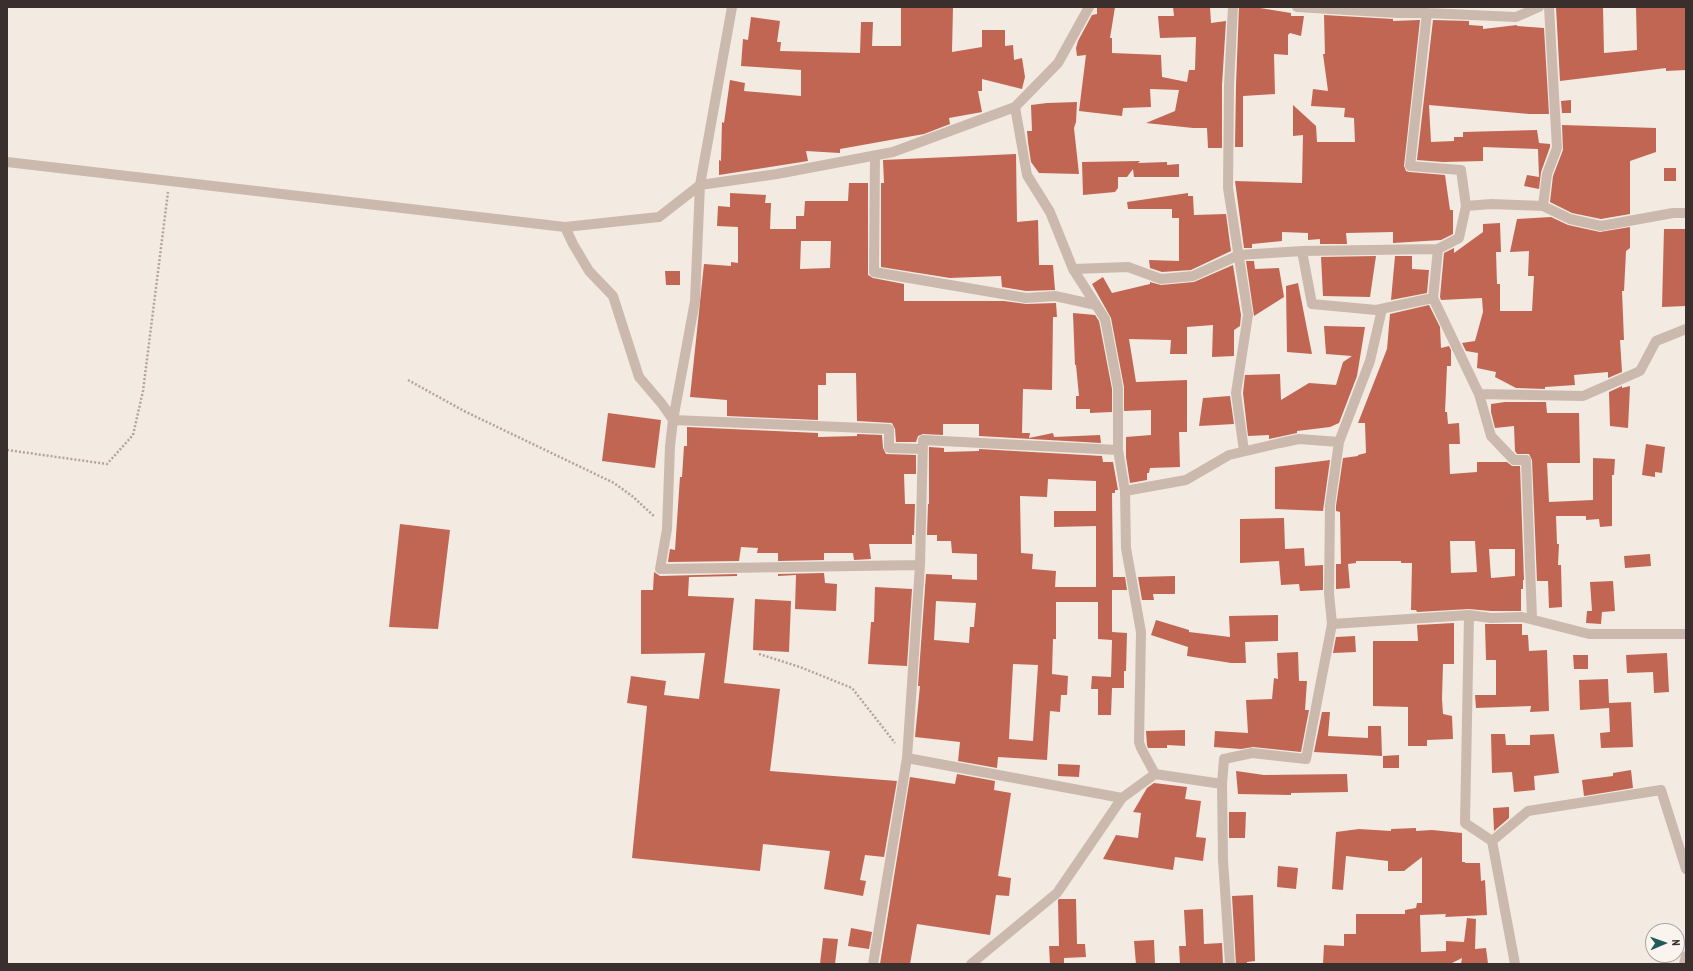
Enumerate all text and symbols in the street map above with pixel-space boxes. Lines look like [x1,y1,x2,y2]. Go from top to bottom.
north arrow [1645,923,1685,963]
text: N [1669,939,1683,946]

